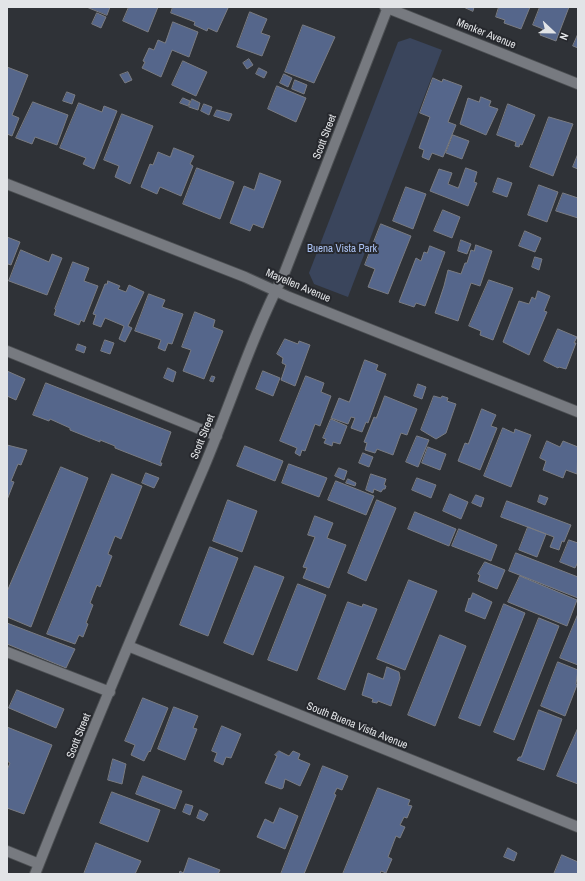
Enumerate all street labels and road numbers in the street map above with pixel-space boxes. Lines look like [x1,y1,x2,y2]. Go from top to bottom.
street label: Menker Avenue [454,16,518,52]
street label: Scott Street [310,113,340,161]
street label: Mayellen Avenue [264,266,332,306]
street label: Scott Street [188,413,218,461]
street label: South Buena Vista Avenue [304,700,410,752]
street label: Scott Street [64,712,94,760]

